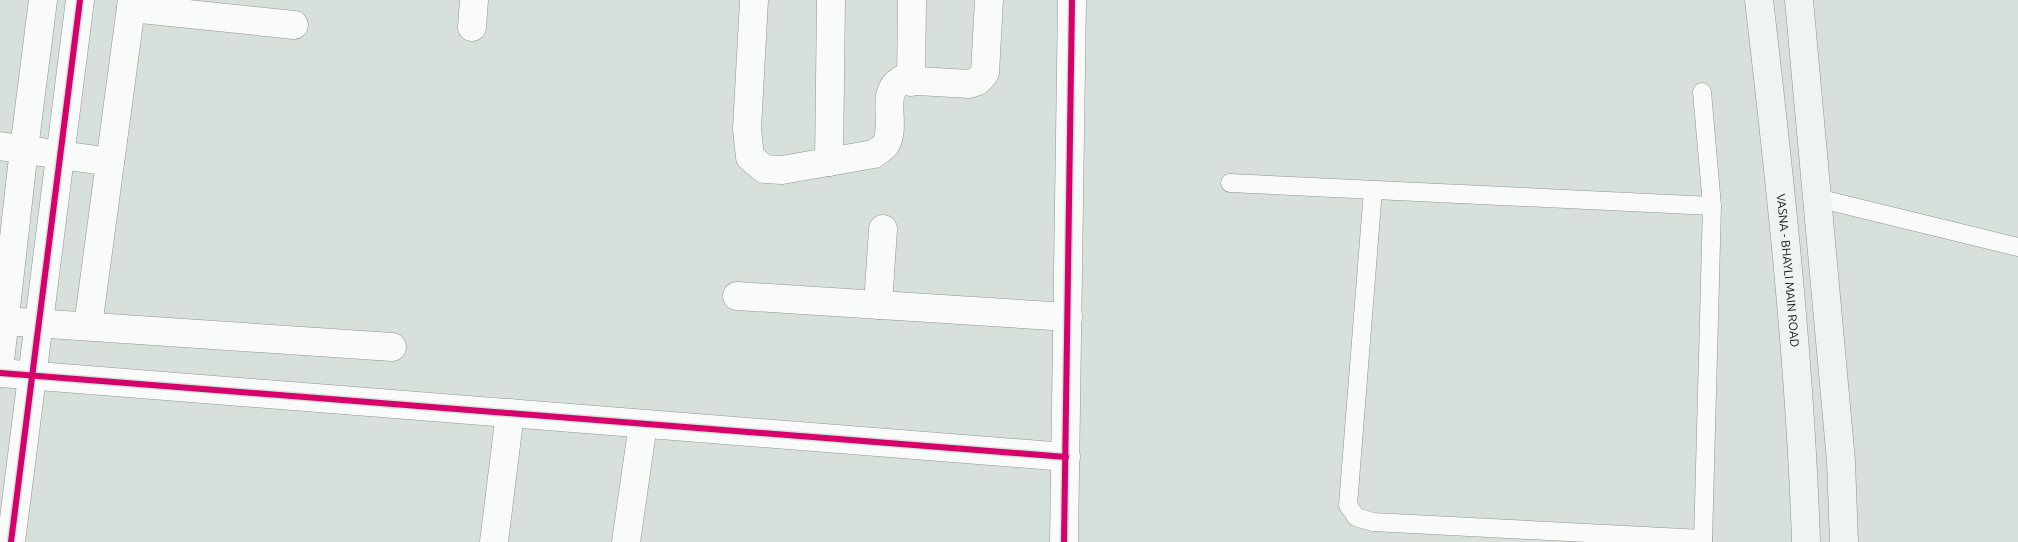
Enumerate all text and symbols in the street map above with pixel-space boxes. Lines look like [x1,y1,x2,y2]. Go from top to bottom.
street label: VASNA - BHAYLI MAIN ROAD [1775,193,1802,348]

